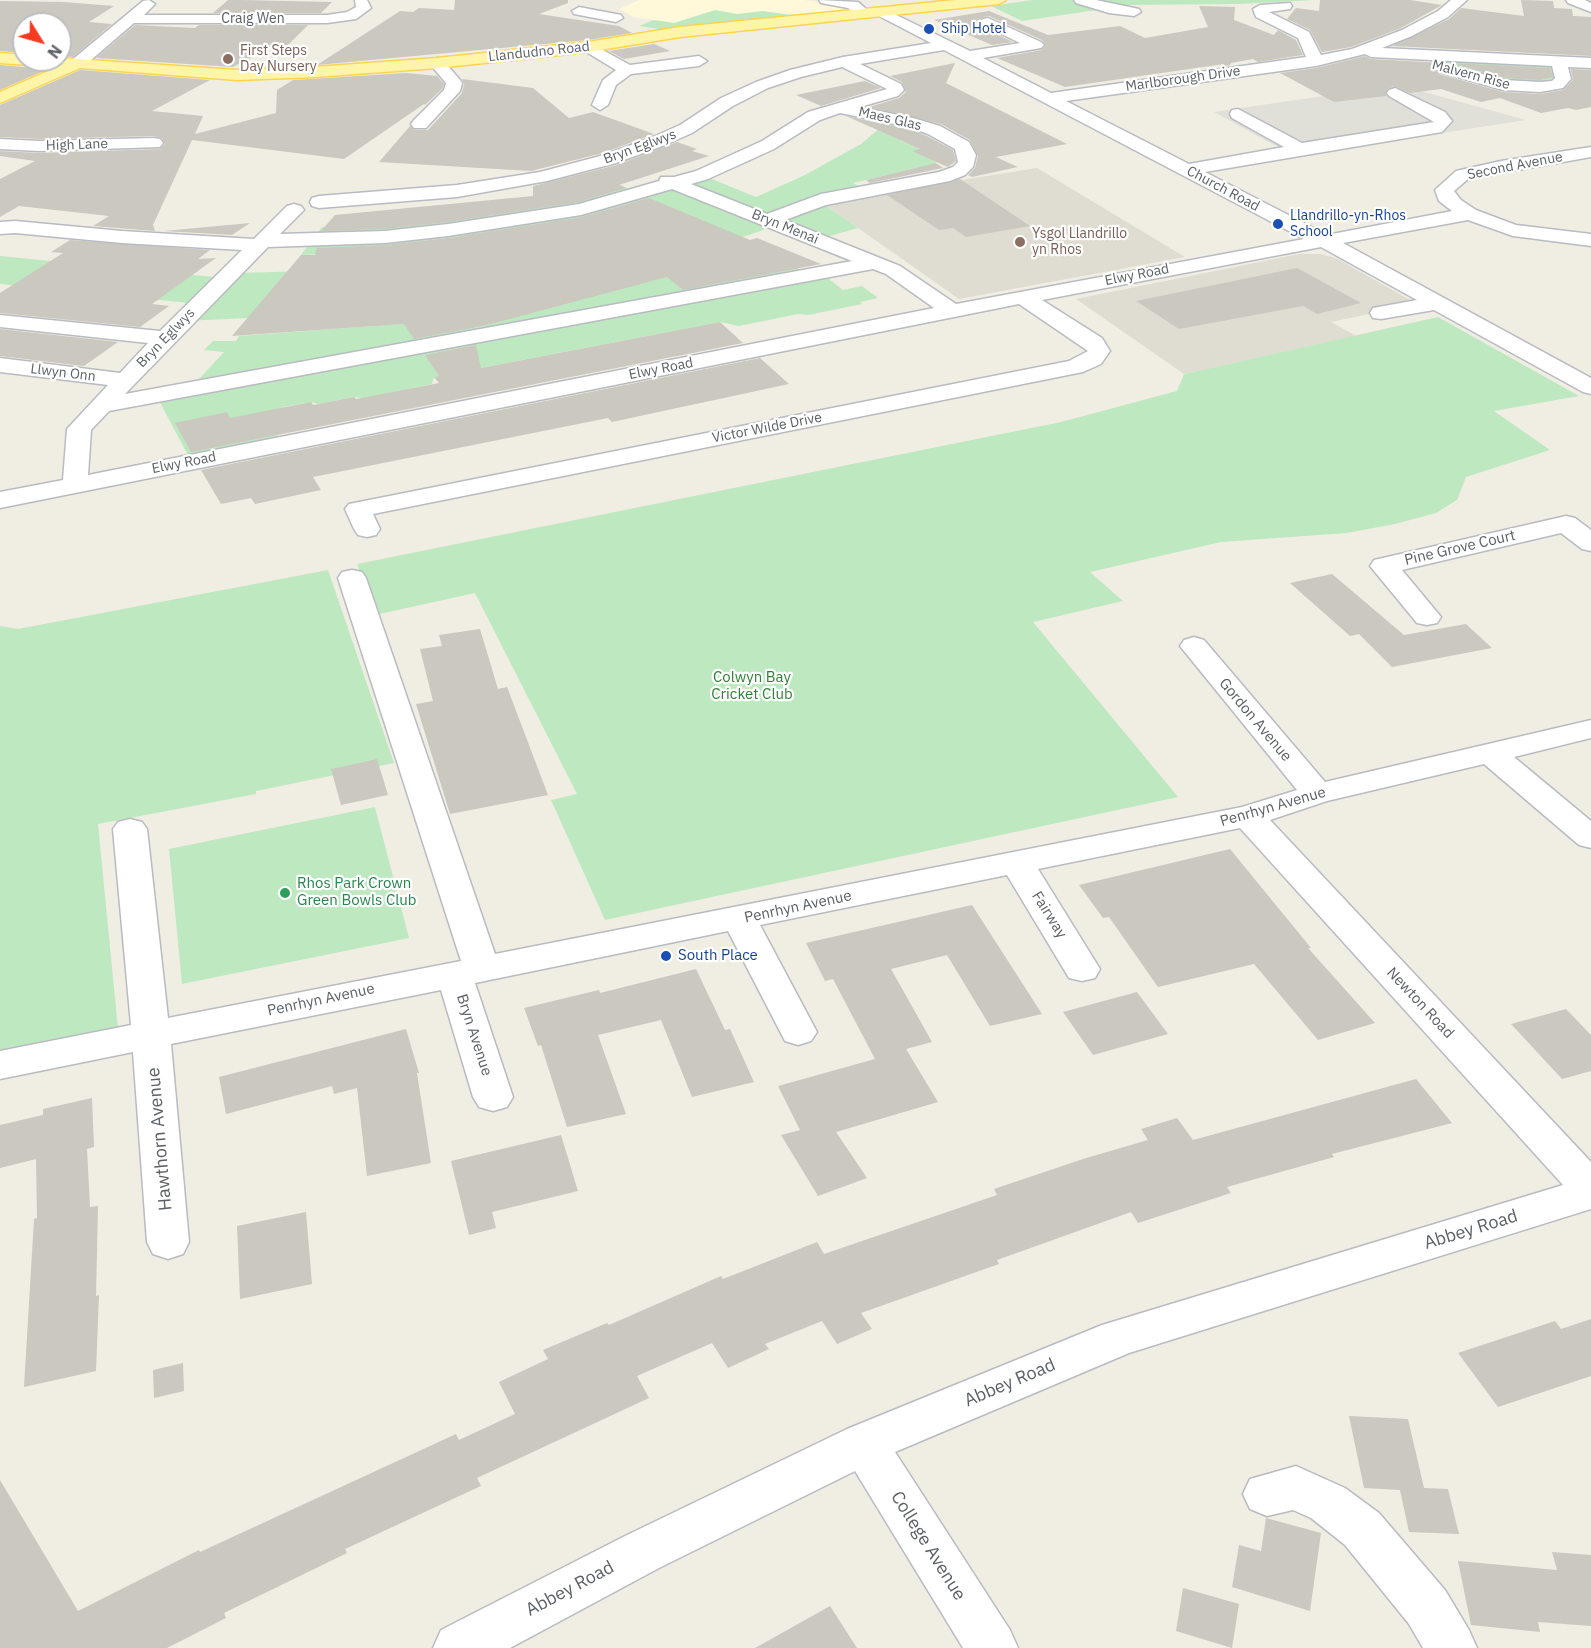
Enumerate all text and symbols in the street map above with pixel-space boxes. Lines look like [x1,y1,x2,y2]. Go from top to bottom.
street label: Craig Wen [221,11,285,27]
north arrow [12,12,72,72]
place label: Ship Hotel [941,21,1006,37]
marker: Ship Hotel [922,22,936,36]
street label: Llandudno Road [488,38,590,66]
text: N [43,41,66,62]
place label: First Steps Day Nursery [240,43,317,76]
marker: First Steps Day Nursery [221,52,235,66]
street label: Malvern Rise [1430,56,1512,94]
street label: Marlborough Drive [1125,63,1241,95]
street label: Maes Glas [857,104,923,134]
street label: Bryn Eglwys [601,126,679,168]
street label: High Lane [46,136,108,154]
street label: Second Avenue [1466,149,1564,183]
street label: Church Road [1184,163,1262,215]
street label: Bryn Menai [749,206,821,248]
place label: Llandrillo-yn-Rhos School [1290,208,1406,240]
marker: Llandrillo-yn-Rhos School [1271,217,1285,231]
place label: Ysgol Llandrillo yn Rhos [1032,226,1127,258]
marker: Ysgol Llandrillo yn Rhos [1013,235,1027,249]
street label: Elwy Road [1103,261,1171,289]
street label: Bryn Eglwys [133,305,199,371]
street label: Elwy Road [627,355,695,383]
street label: Llwyn Onn [29,361,97,385]
street label: Victor Wilde Drive [711,409,823,447]
street label: Elwy Road [150,449,218,477]
street label: Pine Grove Court [1403,526,1517,570]
park label: Colwyn Bay Cricket Club [711,669,793,704]
street label: Gordon Avenue [1215,675,1295,765]
street label: Penrhyn Avenue [1218,783,1328,831]
place label: Rhos Park Crown Green Bowls Club [297,875,417,910]
marker: Rhos Park Crown Green Bowls Club [278,886,292,900]
street label: Penrhyn Avenue [743,887,853,927]
street label: Fairway [1028,888,1070,942]
place label: South Place [678,947,758,965]
marker: South Place [659,949,673,963]
street label: Newton Road [1383,964,1457,1042]
street label: Penrhyn Avenue [266,980,376,1020]
street label: Bryn Avenue [452,992,496,1078]
street label: Hawthorn Avenue [143,1066,177,1212]
street label: Abbey Road [1422,1206,1520,1254]
street label: Abbey Road [961,1354,1059,1412]
street label: College Avenue [886,1487,970,1605]
street label: Abbey Road [522,1557,618,1621]

